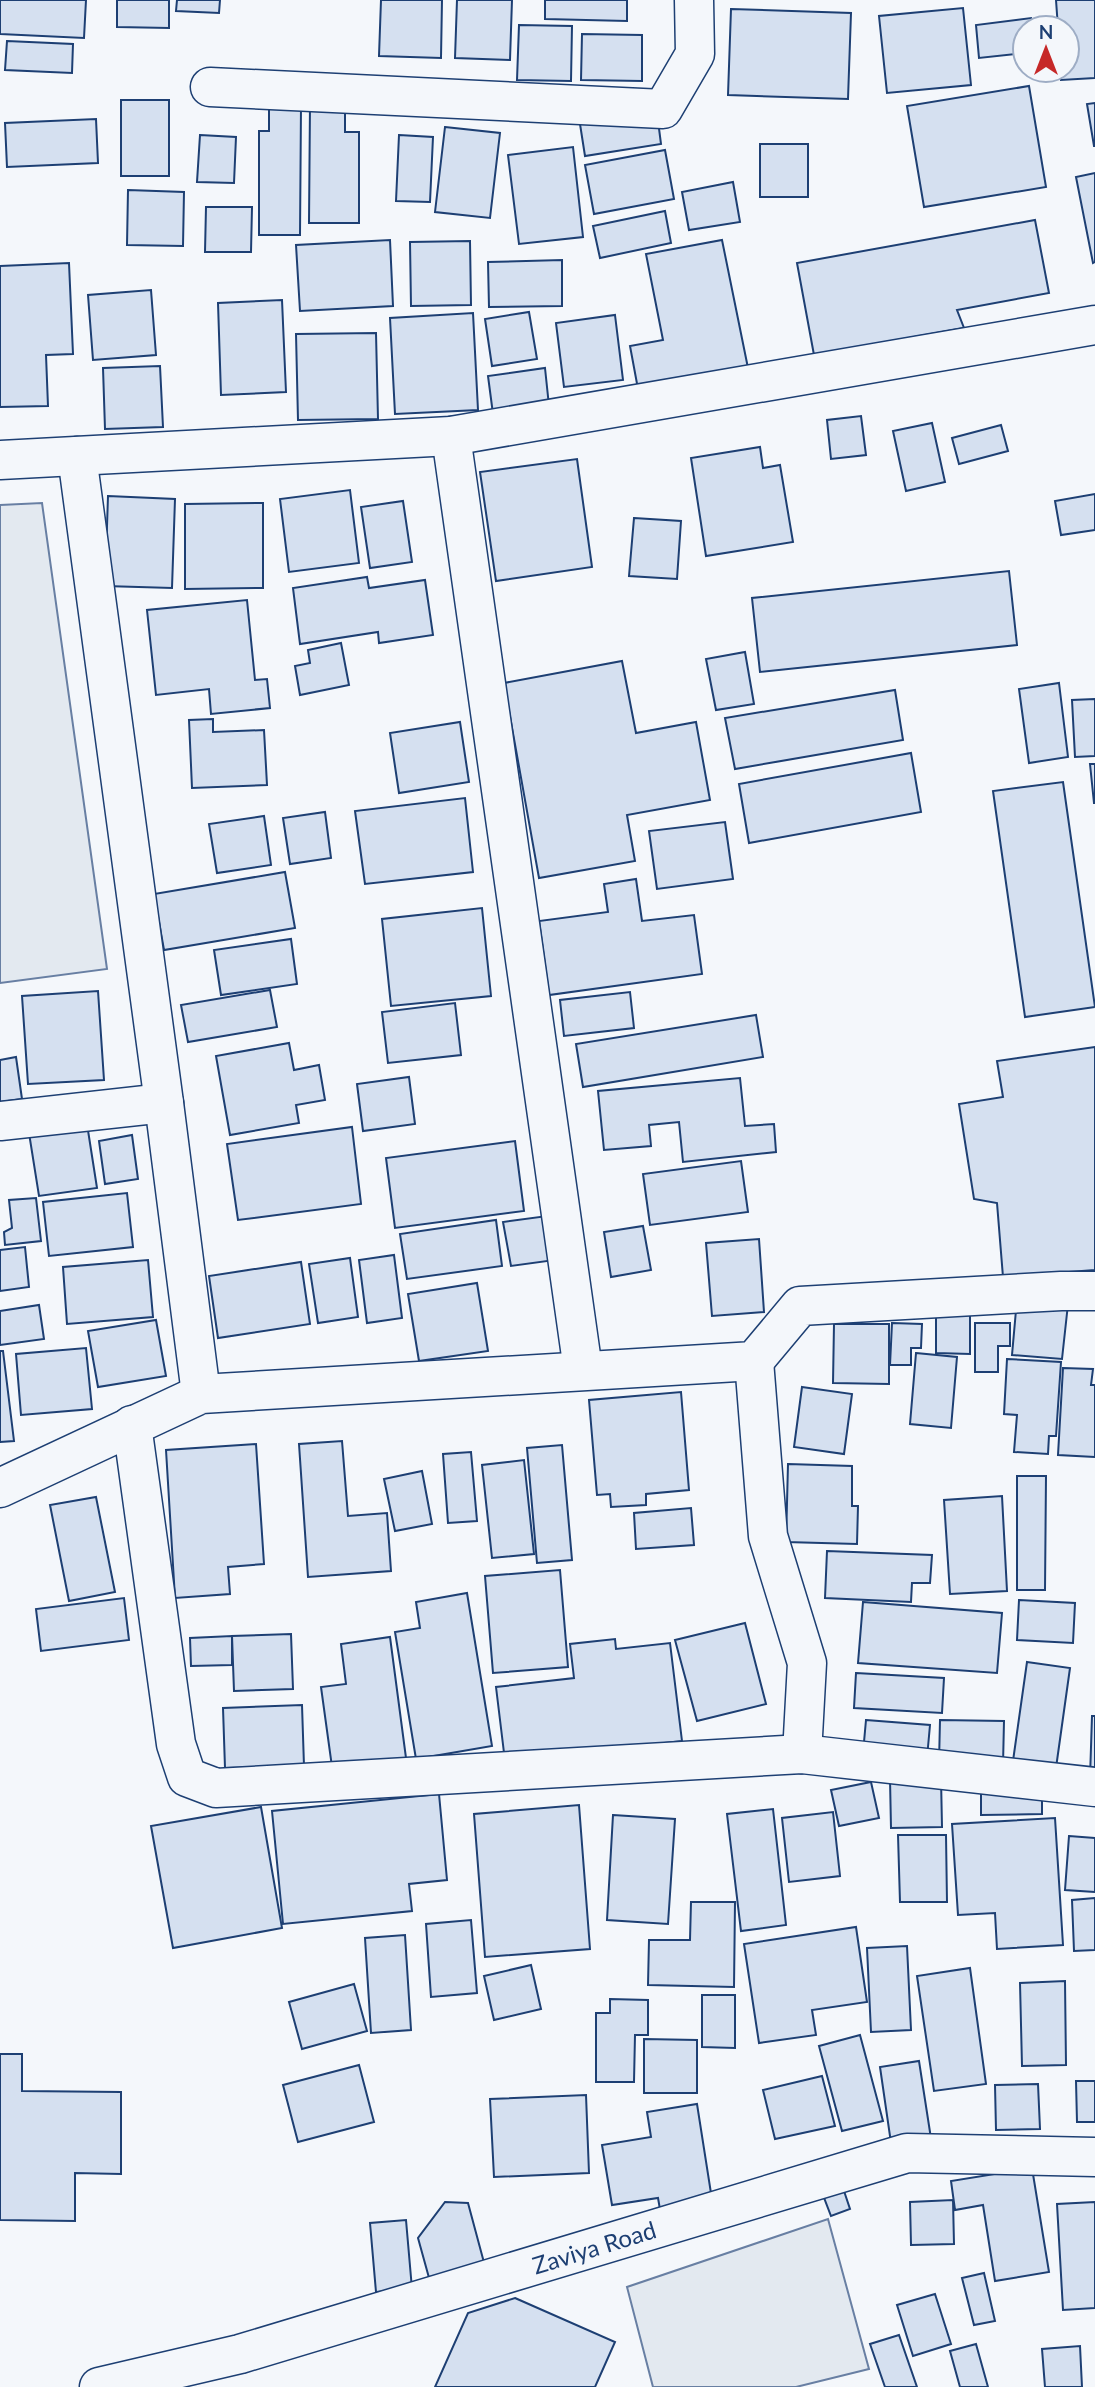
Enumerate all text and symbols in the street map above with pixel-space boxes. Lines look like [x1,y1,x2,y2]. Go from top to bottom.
north arrow [1011,14,1081,84]
text: N [1039,20,1053,43]
street label: Zaviya Road [529,2214,659,2280]

